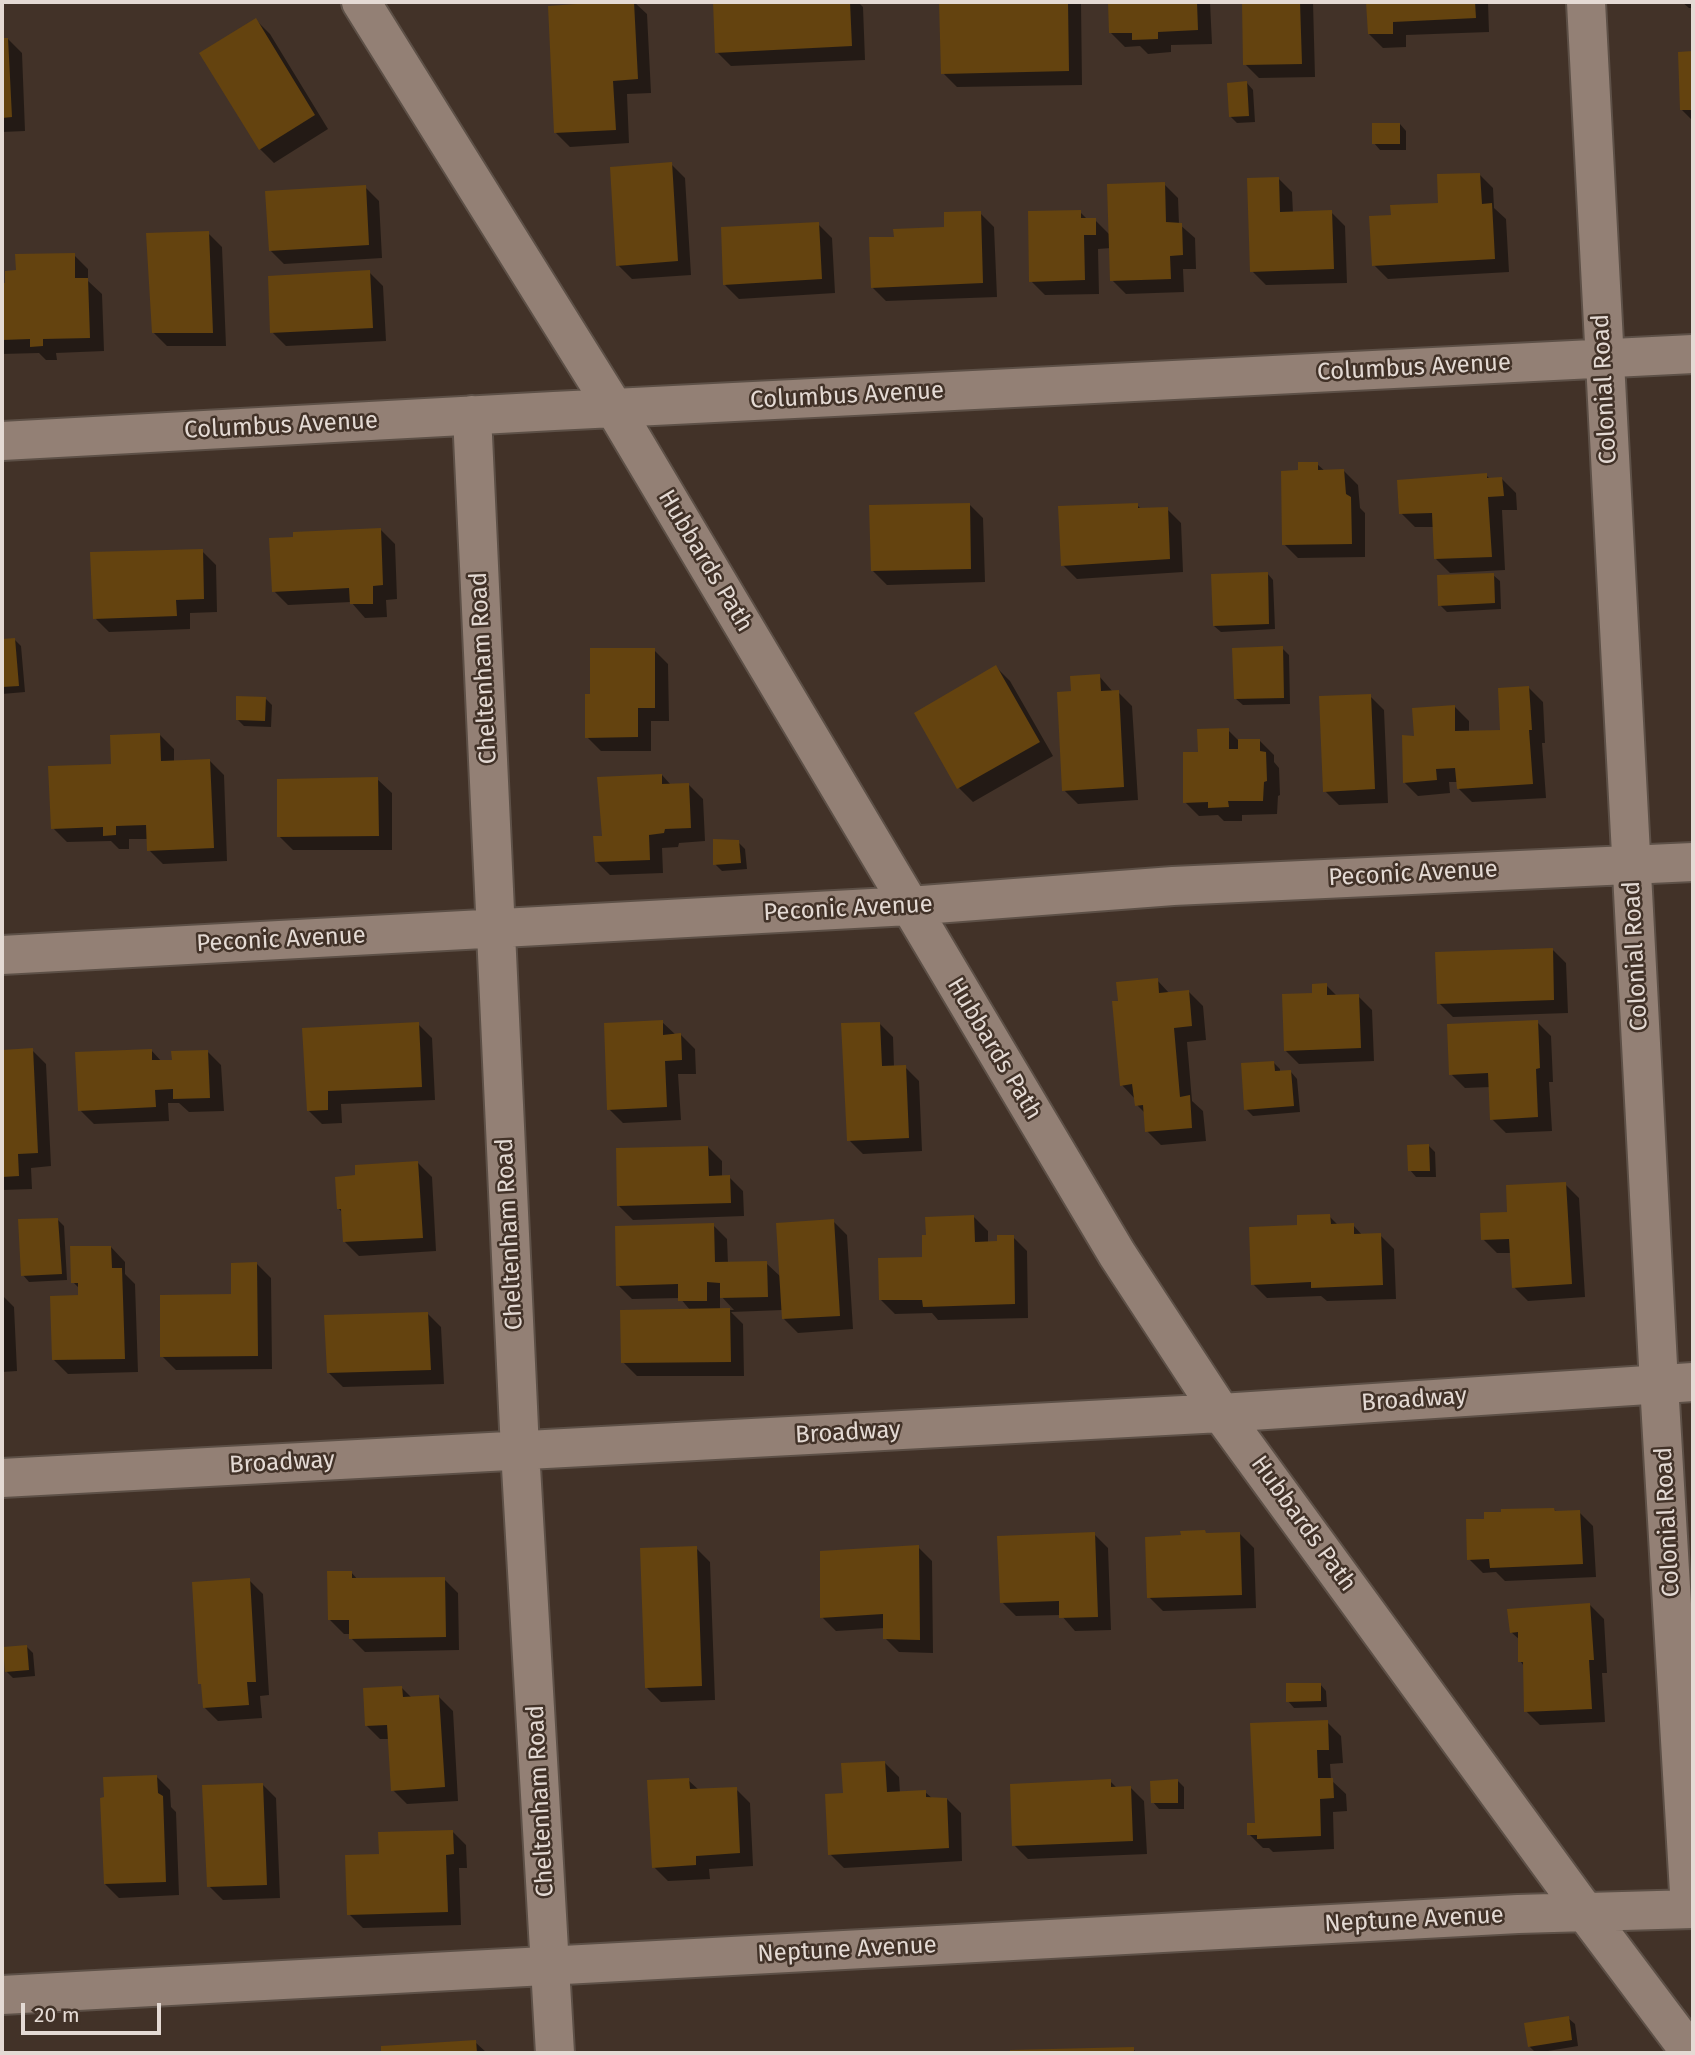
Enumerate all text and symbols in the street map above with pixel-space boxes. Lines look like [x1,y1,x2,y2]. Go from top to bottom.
street label: Colonial Road [1587,313,1623,465]
street label: Columbus Avenue [1316,349,1512,387]
street label: Columbus Avenue [749,377,945,415]
street label: Columbus Avenue [183,407,379,445]
street label: Hubbards Path [651,485,759,637]
street label: Cheltenham Road [465,571,503,765]
street label: Peconic Avenue [1328,855,1498,893]
street label: Colonial Road [1618,880,1654,1032]
street label: Peconic Avenue [763,890,933,928]
street label: Peconic Avenue [196,921,366,959]
street label: Hubbards Path [940,973,1048,1125]
street label: Cheltenham Road [491,1137,529,1331]
street label: Broadway [1360,1382,1468,1418]
street label: Broadway [794,1416,902,1450]
street label: Broadway [228,1446,336,1480]
street label: Colonial Road [1650,1446,1686,1598]
street label: Hubbards Path [1244,1451,1362,1597]
street label: Cheltenham Road [522,1704,560,1898]
street label: Neptune Avenue [1324,1901,1504,1939]
street label: Neptune Avenue [757,1931,937,1969]
scale bar [24,1988,164,2032]
text: 20 m [34,2002,80,2028]

